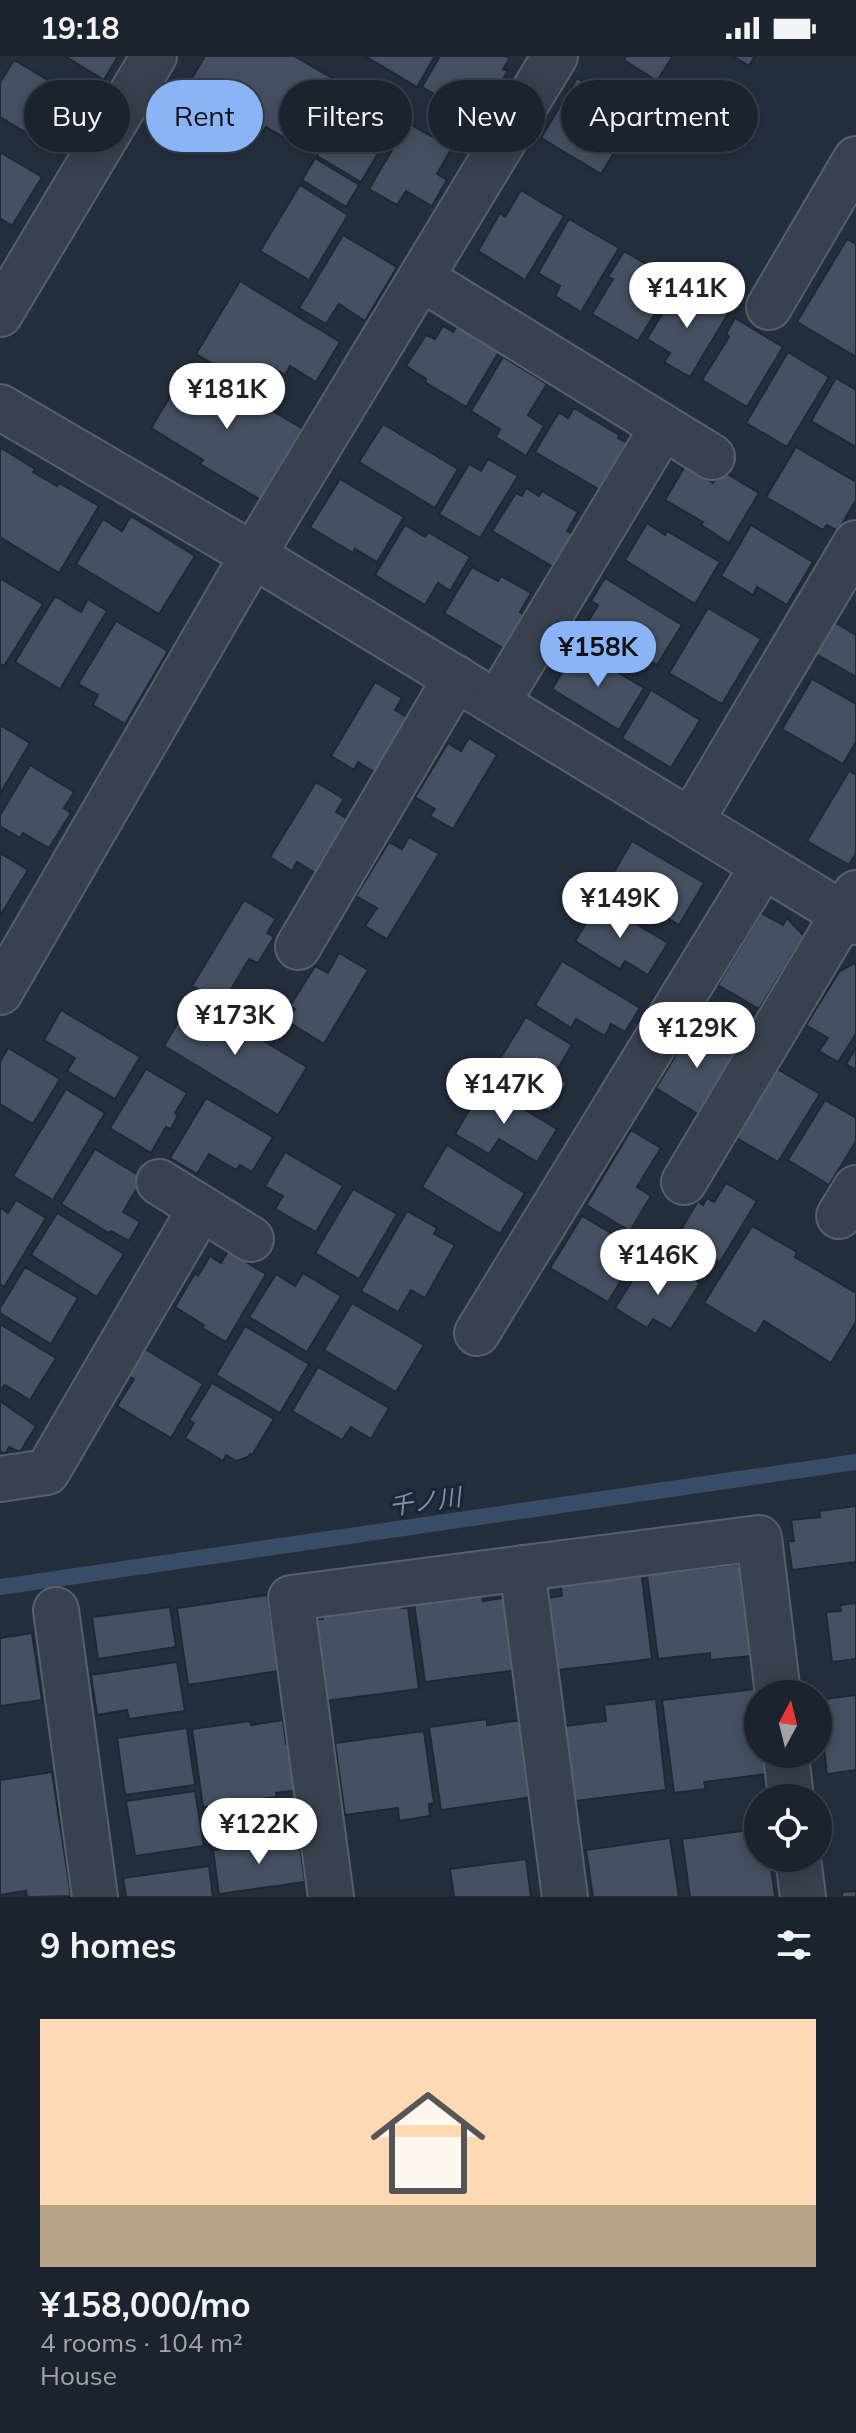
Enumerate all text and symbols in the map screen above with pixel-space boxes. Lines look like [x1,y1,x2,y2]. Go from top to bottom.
text: 19:18 [40,9,119,47]
chip: Buy [24,80,130,152]
chip: Rent [146,80,263,152]
chip: Filters [279,80,412,152]
chip: New [428,80,545,152]
chip: Apartment [561,80,758,152]
pin: ¥141K [631,262,743,330]
text: ¥141K [647,271,727,304]
pin: ¥181K [171,363,283,431]
text: ¥181K [187,372,267,405]
pin: ¥158K [542,621,654,689]
text: ¥158K [558,630,638,663]
pin: ¥149K [564,872,676,940]
text: ¥149K [580,881,660,914]
pin: ¥173K [179,989,291,1057]
text: ¥173K [195,998,275,1031]
pin: ¥129K [641,1002,753,1070]
text: ¥129K [657,1011,737,1044]
pin: ¥147K [448,1058,560,1126]
text: ¥147K [464,1067,544,1100]
pin: ¥146K [602,1229,714,1297]
text: ¥146K [618,1238,698,1271]
water label: 千ノ川 [387,1481,466,1521]
north arrow [744,1680,832,1768]
map controls [744,1680,832,1872]
button: locate [744,1784,832,1872]
pin: ¥122K [203,1798,315,1866]
text: ¥122K [219,1807,299,1840]
icon: filters [772,1923,816,1967]
text: 9 homes [40,1924,177,1967]
icon: home [356,2071,500,2215]
text: ¥158,000/mo [40,2283,251,2326]
text: 4 rooms · 104 m² [40,2326,243,2359]
text: House [40,2359,117,2392]

